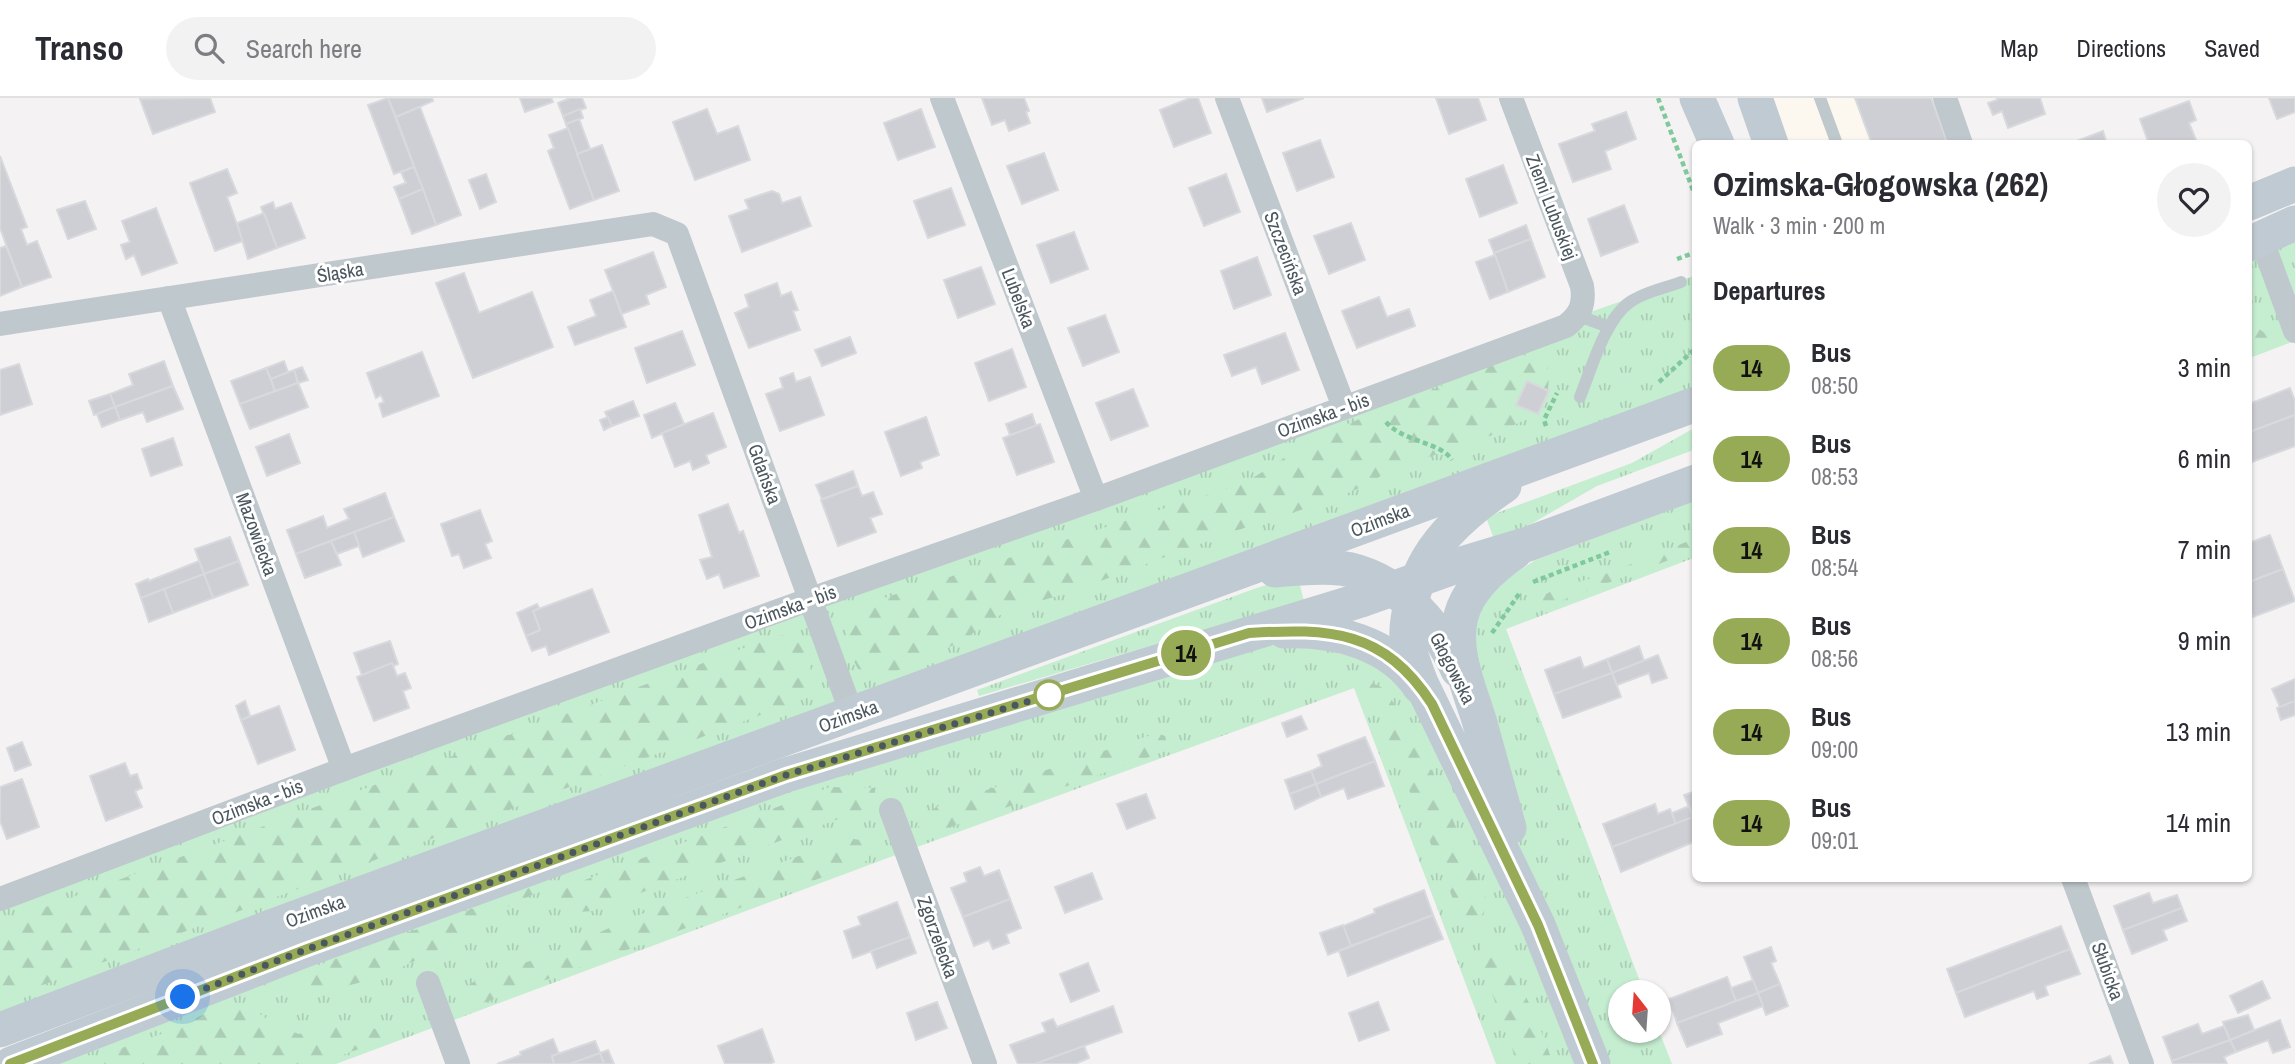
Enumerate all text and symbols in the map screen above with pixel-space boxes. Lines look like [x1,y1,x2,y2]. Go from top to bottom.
search box [166,17,656,80]
text: Transo [35,26,124,70]
icon: search [190,29,228,67]
text: Search here [246,31,362,66]
text: Map [2000,32,2038,64]
text: Directions [2076,32,2166,64]
text: Saved [2204,32,2260,64]
street label: Ziemi Lubuskiej [1520,151,1584,263]
text: Ozimska-Głogowska (262) [1713,162,2048,206]
button: heart [2157,163,2231,237]
street label: Szczecińska [1258,208,1314,299]
text: Walk · 3 min · 200 m [1713,210,1885,241]
street label: Śląska [315,255,365,288]
street label: Lubelska [996,264,1042,332]
text: Departures [1713,273,1826,308]
text: Bus [1811,335,1851,370]
text: 3 min [2178,350,2231,385]
text: 14 [1741,352,1762,384]
text: 08:50 [1811,370,1858,401]
street label: Ozimska - bis [1273,386,1373,444]
text: Bus [1811,426,1851,461]
street label: Gdańska [742,440,788,508]
text: 6 min [2178,441,2231,476]
text: 14 [1741,443,1762,475]
text: 08:53 [1811,461,1858,492]
street label: Mazowiecka [230,489,284,579]
street label: Ozimska [1347,497,1414,543]
text: Bus [1811,517,1851,552]
text: 7 min [2178,532,2231,567]
text: 14 [1741,534,1762,566]
text: 08:54 [1811,552,1858,583]
street label: Ozimska - bis [740,578,840,636]
text: Bus [1811,608,1851,643]
text: 9 min [2178,623,2231,658]
text: 14 [1741,625,1762,657]
street label: Głogowska [1424,628,1482,709]
line badge: 14 [1154,630,1218,676]
text: 14 [1175,637,1197,669]
text: 08:56 [1811,643,1858,674]
unlabelled marker [1034,680,1064,710]
street label: Ozimska [815,693,882,739]
text: Bus [1811,699,1851,734]
text: 13 min [2166,714,2231,749]
text: 14 [1741,716,1762,748]
text: 09:00 [1811,734,1858,765]
street label: Ozimska - bis [207,773,307,831]
text: Bus [1811,790,1851,825]
text: 14 min [2166,805,2231,840]
text: 14 [1741,807,1762,839]
text: 09:01 [1811,825,1858,856]
street label: Ozimska [282,888,349,934]
street label: Zgorzelecka [911,893,965,982]
street label: Słubicka [2086,938,2131,1004]
your location [165,979,200,1014]
north arrow [1608,980,1671,1043]
map controls [1608,980,1671,1043]

